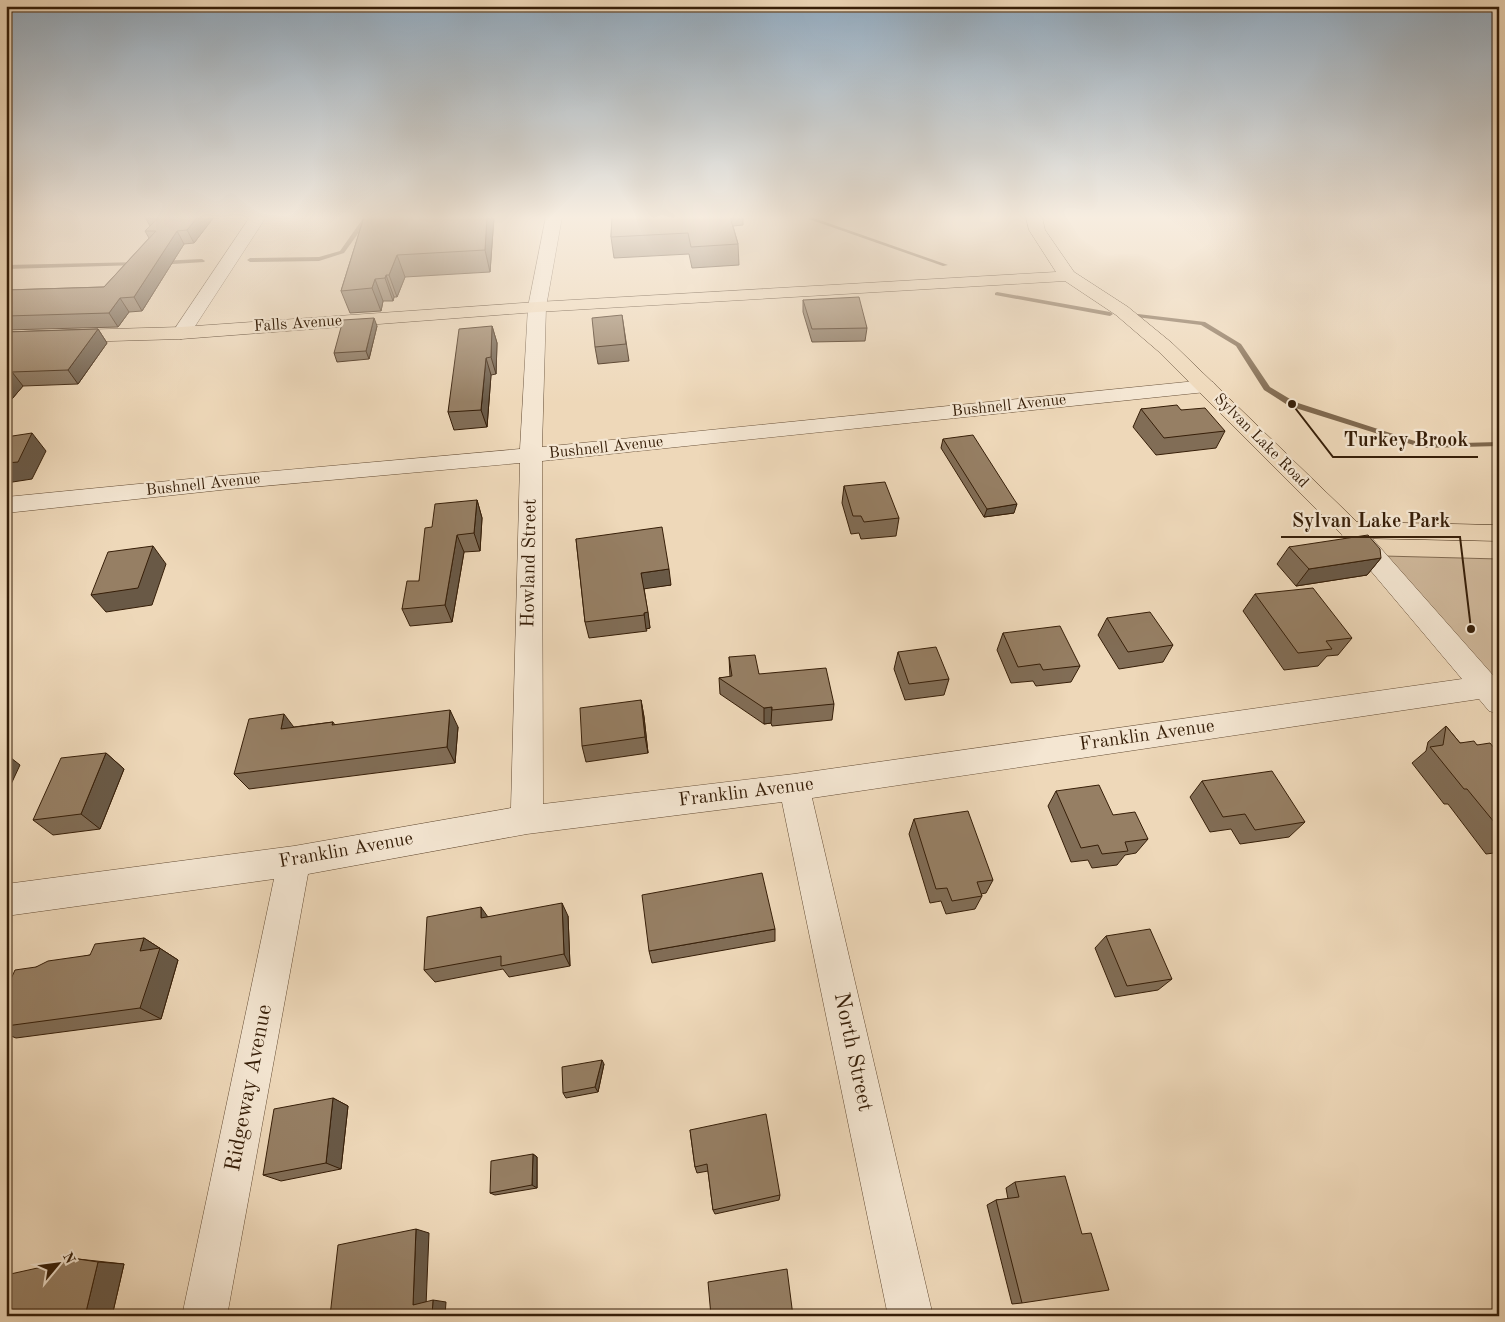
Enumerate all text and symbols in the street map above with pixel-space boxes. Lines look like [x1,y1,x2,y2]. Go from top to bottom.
street label: Falls Avenue [253,313,343,335]
street label: Sylvan Lake Road [1211,391,1311,491]
street label: Bushnell Avenue [951,392,1067,420]
callout: Turkey Brook [1333,422,1478,457]
text: Turkey Brook [1344,431,1468,451]
street label: Bushnell Avenue [548,434,664,462]
street label: Bushnell Avenue [145,471,261,499]
street label: Howland Street [519,498,541,628]
callout: Sylvan Lake Park [1281,502,1460,537]
text: Sylvan Lake Park [1292,512,1450,532]
street label: Franklin Avenue [1078,717,1216,755]
street label: Franklin Avenue [677,775,815,811]
street label: Franklin Avenue [277,830,415,872]
street label: North Street [830,991,876,1113]
street label: Ridgeway Avenue [222,1003,276,1173]
north arrow [32,1240,82,1290]
text: N [60,1250,77,1267]

